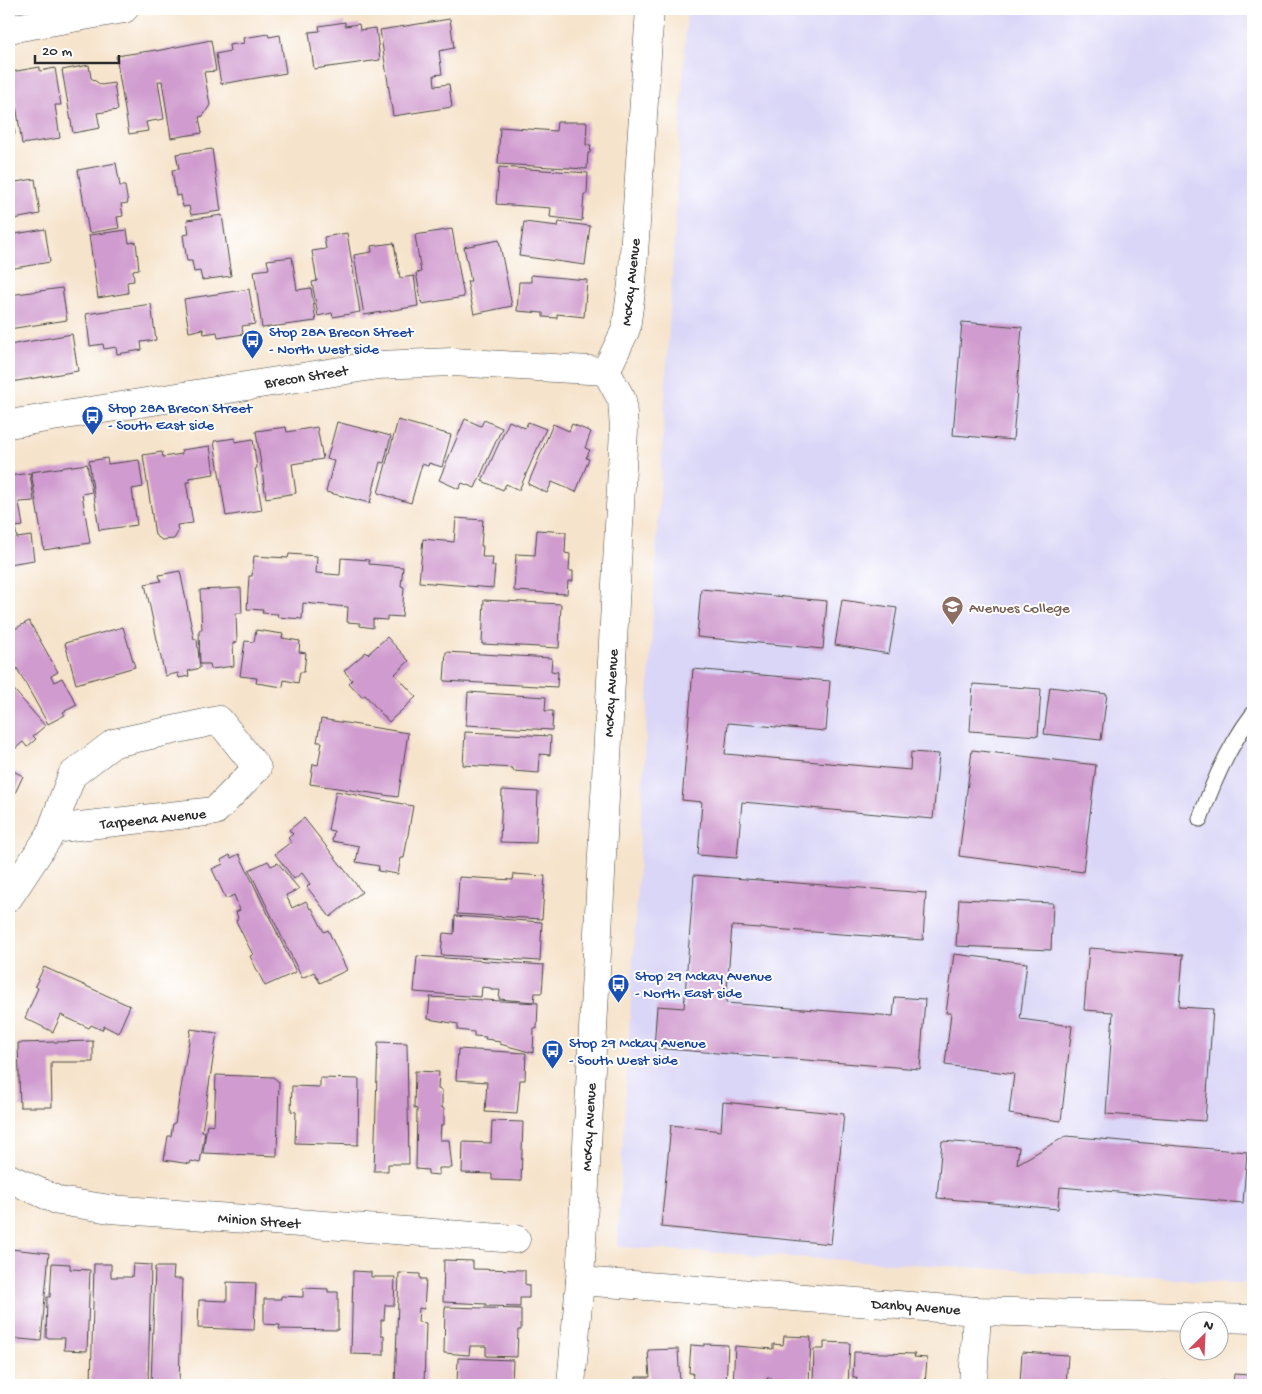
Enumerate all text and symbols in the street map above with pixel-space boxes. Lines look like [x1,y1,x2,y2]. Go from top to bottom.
scale bar [35,32,119,64]
text: 20 m [42,43,72,61]
street label: McKay Avenue [618,237,646,327]
place label: Stop 28A Brecon Street - North West side [269,324,415,359]
bus stop icon: Stop 28A Brecon Street - North West side [241,328,265,359]
street label: Brecon Street [262,362,351,394]
place label: Stop 28A Brecon Street - South East side [108,400,254,435]
bus stop icon: Stop 28A Brecon Street - South East side [80,404,104,435]
school or university icon: Avenues College [941,595,965,626]
place label: Avenues College [969,600,1070,618]
street label: McKay Avenue [601,648,623,738]
street label: Tarpeena Avenue [98,805,207,835]
place label: Stop 29 Mckay Avenue - North East side [635,968,772,1003]
bus stop icon: Stop 29 Mckay Avenue - North East side [607,972,631,1003]
place label: Stop 29 Mckay Avenue - South West side [569,1035,706,1070]
bus stop icon: Stop 29 Mckay Avenue - South West side [541,1039,565,1070]
street label: McKay Avenue [579,1082,601,1172]
street label: Minion Street [217,1210,303,1234]
street label: Danby Avenue [870,1296,961,1320]
north arrow [1180,1312,1230,1362]
text: N [1201,1317,1216,1336]

